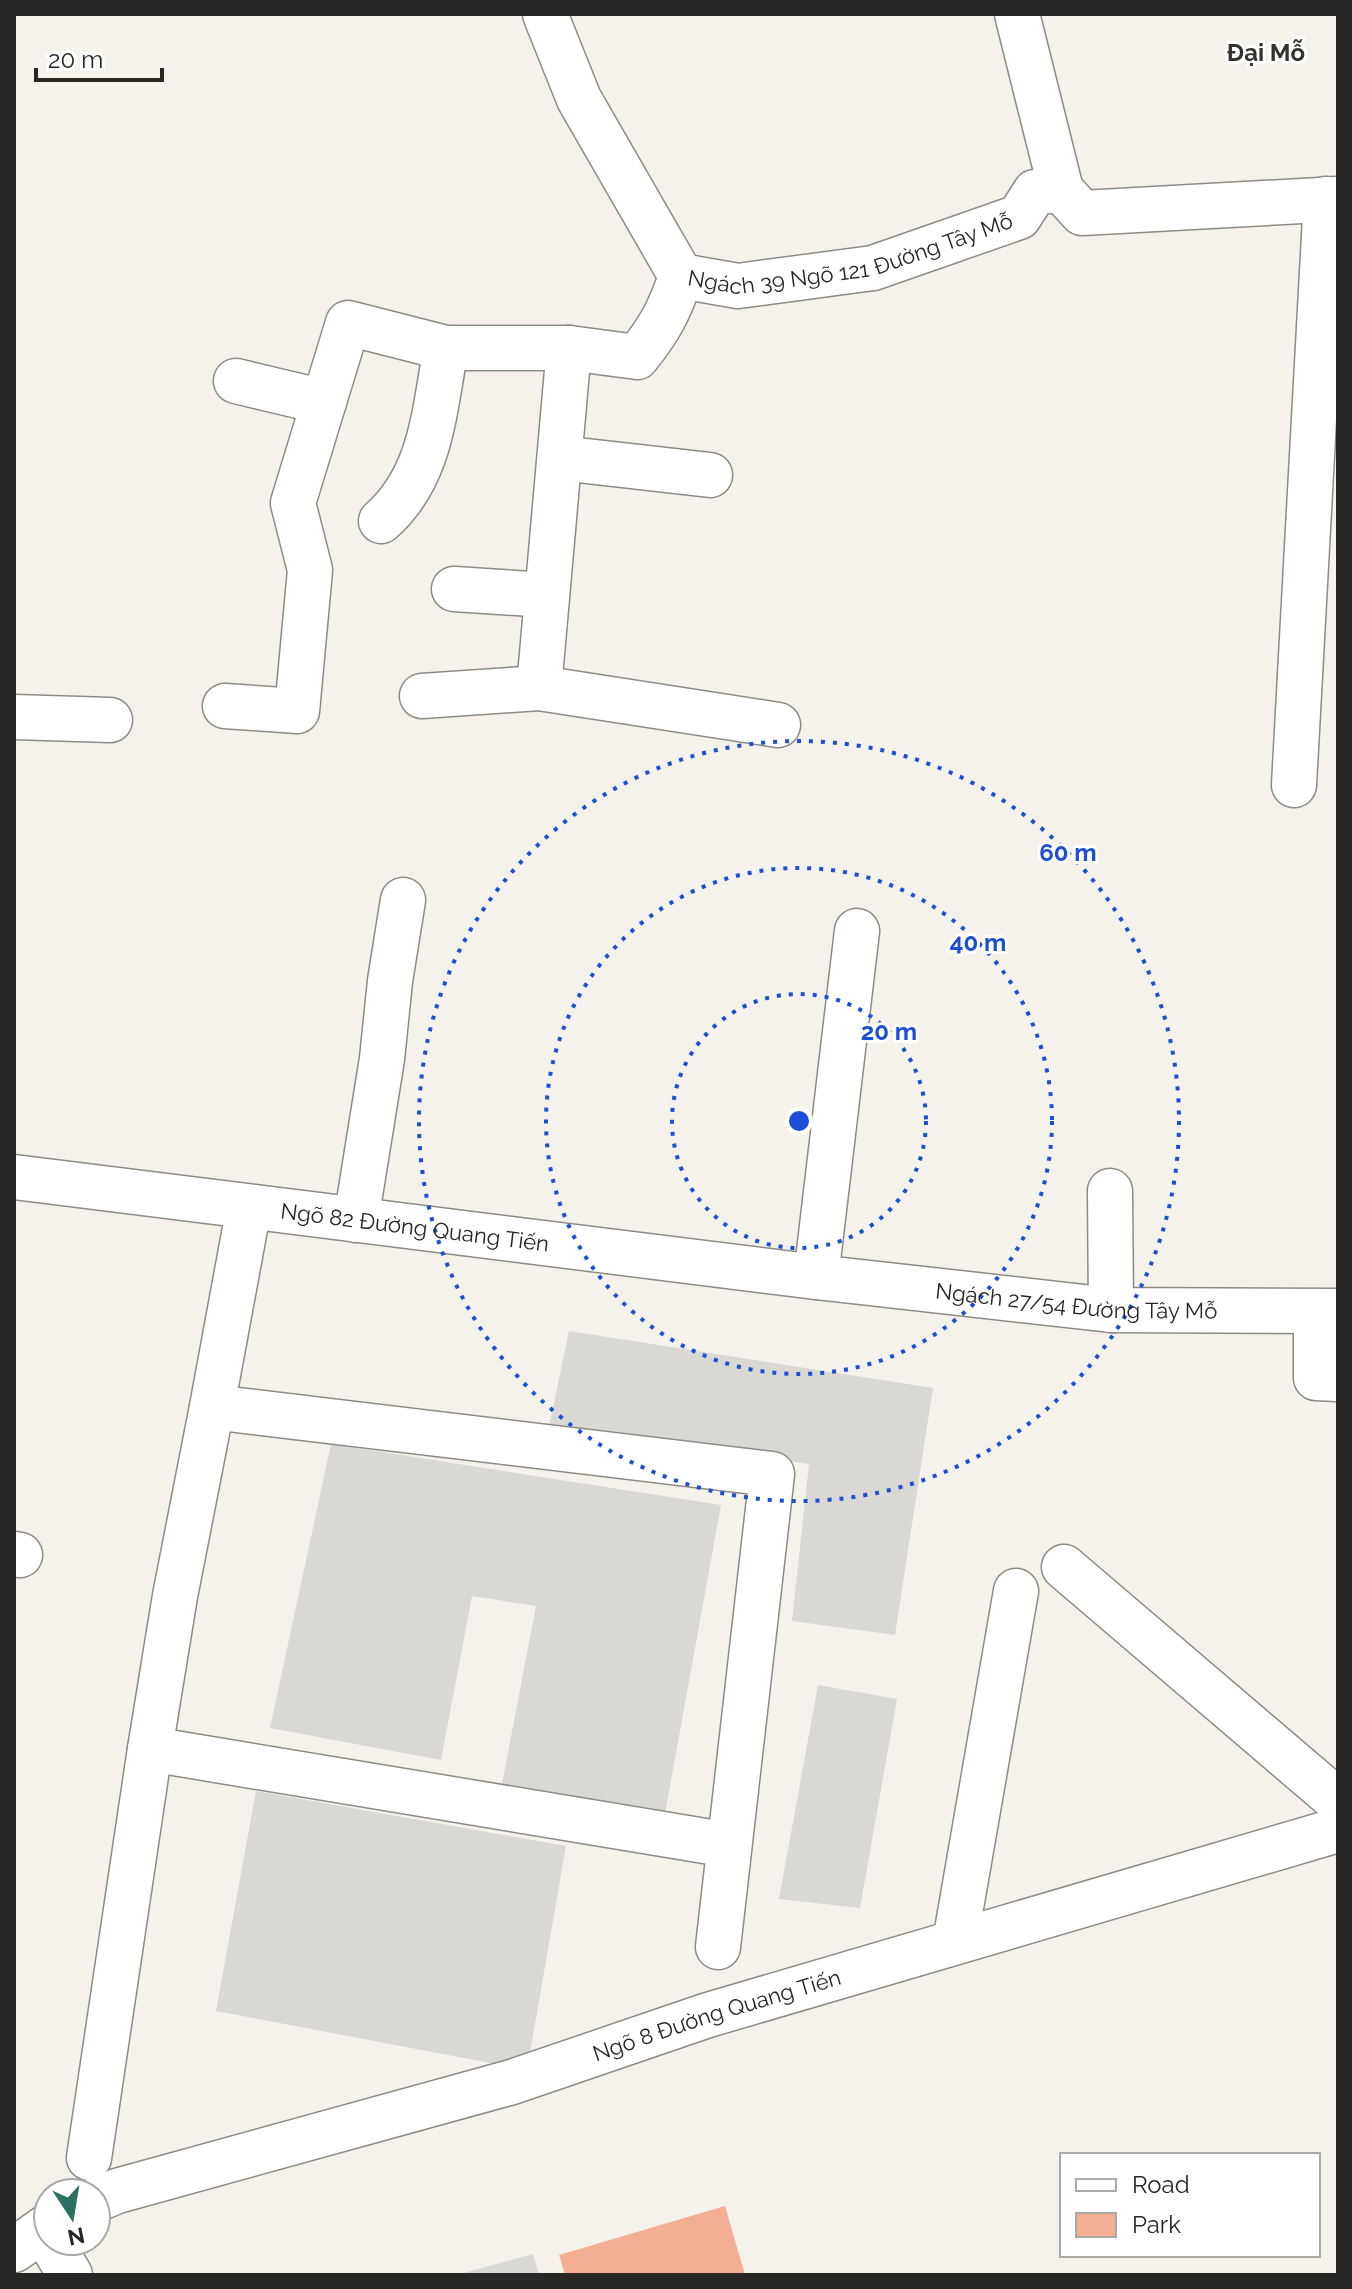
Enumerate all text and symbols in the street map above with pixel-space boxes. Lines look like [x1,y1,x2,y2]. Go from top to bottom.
scale bar [36,32,162,82]
district label: Đại Mỗ [1227,38,1305,67]
text: 20 m [48,45,103,74]
street label: Ngách 39 Ngõ 121 Đường Tây Mỗ [686,207,1016,299]
text: 60 m [1039,838,1097,867]
text: 40 m [950,928,1006,957]
text: 20 m [861,1017,917,1046]
centre of rings [785,1107,813,1135]
street label: Ngõ 82 Đường Quang Tiến [279,1197,551,1257]
street label: Ngách 27/54 Đường Tây Mỗ [934,1277,1217,1323]
street label: Ngõ 8 Đường Quang Tiến [589,1964,844,2066]
legend [1060,2153,1320,2257]
text: Road [1132,2170,1190,2199]
north arrow [32,2177,112,2257]
text: Park [1132,2210,1181,2239]
text: N [65,2222,87,2251]

